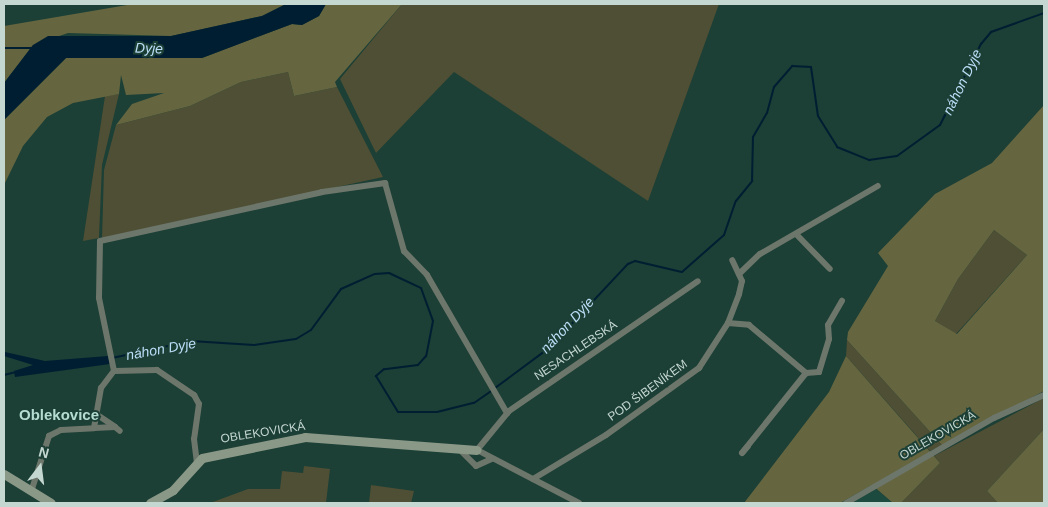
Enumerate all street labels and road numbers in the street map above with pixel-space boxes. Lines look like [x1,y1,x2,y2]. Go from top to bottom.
street label: NESACHLEBSKÁ [532,318,620,384]
street label: POD ŠIBENÍKEM [605,357,691,425]
street label: OBLEKOVICKÁ [897,408,979,464]
street label: OBLEKOVICKÁ [220,419,306,447]

